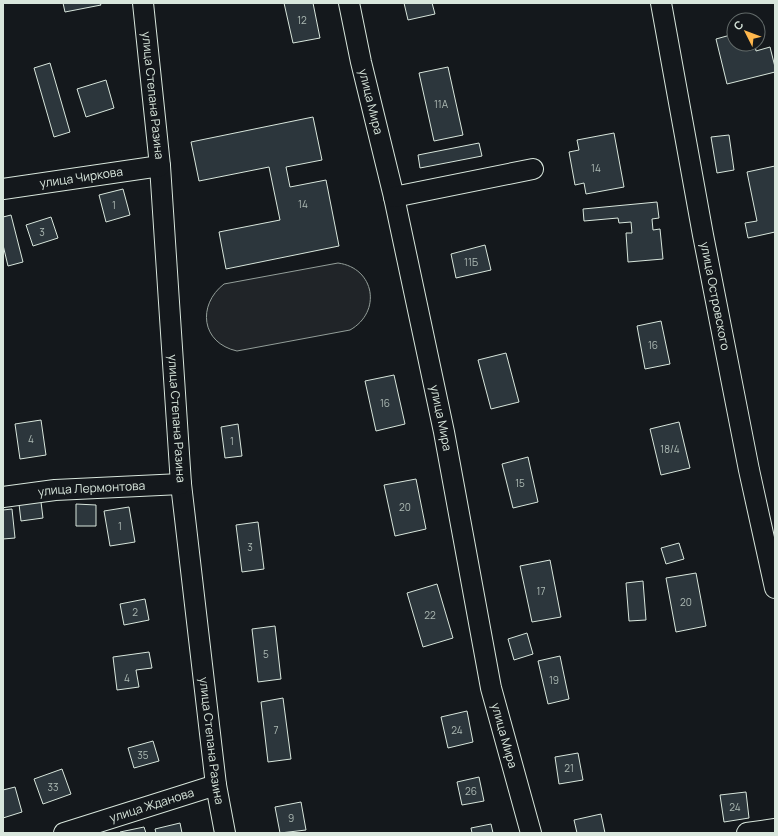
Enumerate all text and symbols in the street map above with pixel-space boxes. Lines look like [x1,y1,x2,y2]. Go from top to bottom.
north arrow [726,12,766,52]
house number: 12 [297,13,307,27]
text: С [730,17,746,33]
street label: улица Степана Разина [138,31,168,160]
street label: улица Мира [355,67,387,136]
house number: 11А [434,97,449,111]
house number: 14 [591,161,601,175]
street label: улица Чиркова [38,163,124,192]
house number: 14 [298,197,308,211]
house number: 1 [112,198,116,212]
house number: 3 [39,225,45,239]
street label: улица Островского [696,240,734,352]
house number: 11Б [464,255,478,269]
house number: 16 [648,338,658,352]
street label: улица Степана Разина [164,354,190,483]
street label: улица Мира [426,383,456,452]
house number: 16 [380,396,390,410]
house number: 4 [28,432,34,446]
house number: 1 [230,434,234,448]
house number: 18/4 [660,442,680,456]
house number: 15 [515,476,525,490]
street label: улица Лермонтова [37,477,146,500]
house number: 20 [399,500,411,514]
house number: 1 [118,519,122,533]
house number: 3 [247,540,253,554]
house number: 17 [537,584,545,598]
house number: 20 [680,595,692,609]
house number: 2 [132,605,138,619]
house number: 22 [424,608,436,622]
house number: 5 [263,647,269,661]
house number: 4 [124,671,130,685]
house number: 19 [549,673,559,687]
street label: улица Степана Разина [195,676,228,806]
street label: улица Мира [487,701,522,770]
house number: 7 [273,723,279,737]
house number: 24 [451,723,463,737]
house number: 35 [137,748,149,762]
house number: 21 [564,761,574,775]
house number: 33 [47,780,59,794]
street label: улица Жданова [107,784,196,826]
house number: 26 [465,784,477,798]
house number: 24 [729,800,741,814]
house number: 9 [288,811,294,825]

